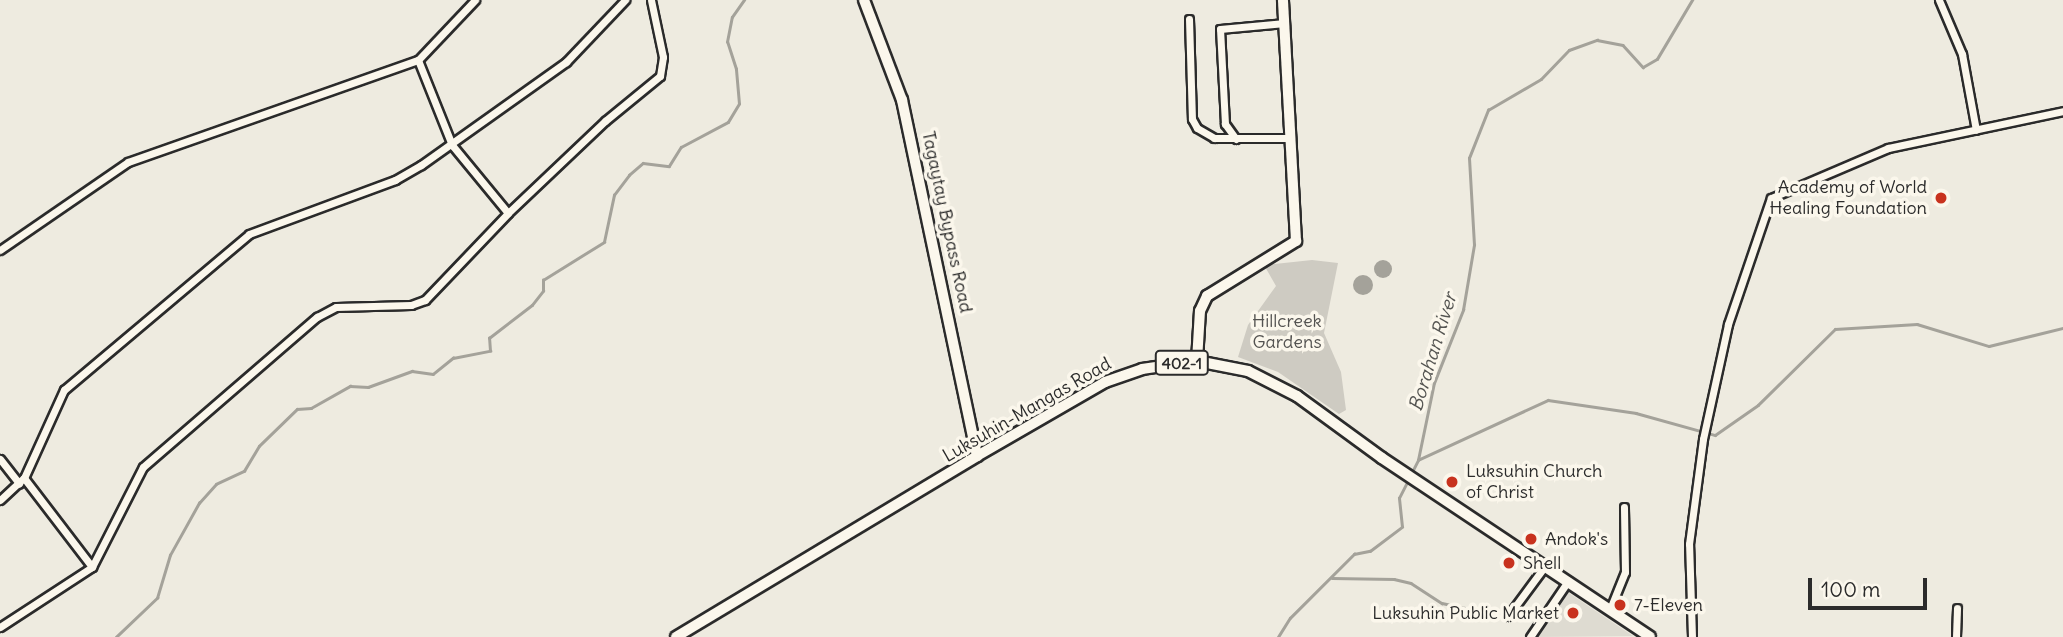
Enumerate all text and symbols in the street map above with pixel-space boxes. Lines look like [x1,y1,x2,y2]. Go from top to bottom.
street label: Tagaytay Bypass Road [917,129,977,315]
place label: Academy of World Healing Foundation [1769,177,1927,220]
marker: Academy of World Healing Foundation [1933,190,1949,206]
water label: Borahan River [1404,290,1462,414]
park label: Hillcreek Gardens [1252,311,1322,354]
road number: 402-1 [1154,350,1210,376]
street label: Luksuhin-Mangas Road [939,353,1115,467]
place label: Luksuhin Church of Christ [1466,461,1602,504]
marker: Luksuhin Church of Christ [1444,474,1460,490]
place label: Andok's [1545,528,1608,550]
marker: Andok's [1523,531,1539,547]
place label: Shell [1523,552,1561,574]
marker: Shell [1501,555,1517,571]
scale bar [1811,564,1930,608]
text: 100 m [1821,576,1880,603]
place label: 7-Eleven [1634,594,1703,616]
marker: 7-Eleven [1612,597,1628,613]
place label: Luksuhin Public Market [1372,602,1559,624]
marker: Luksuhin Public Market [1565,605,1581,621]

